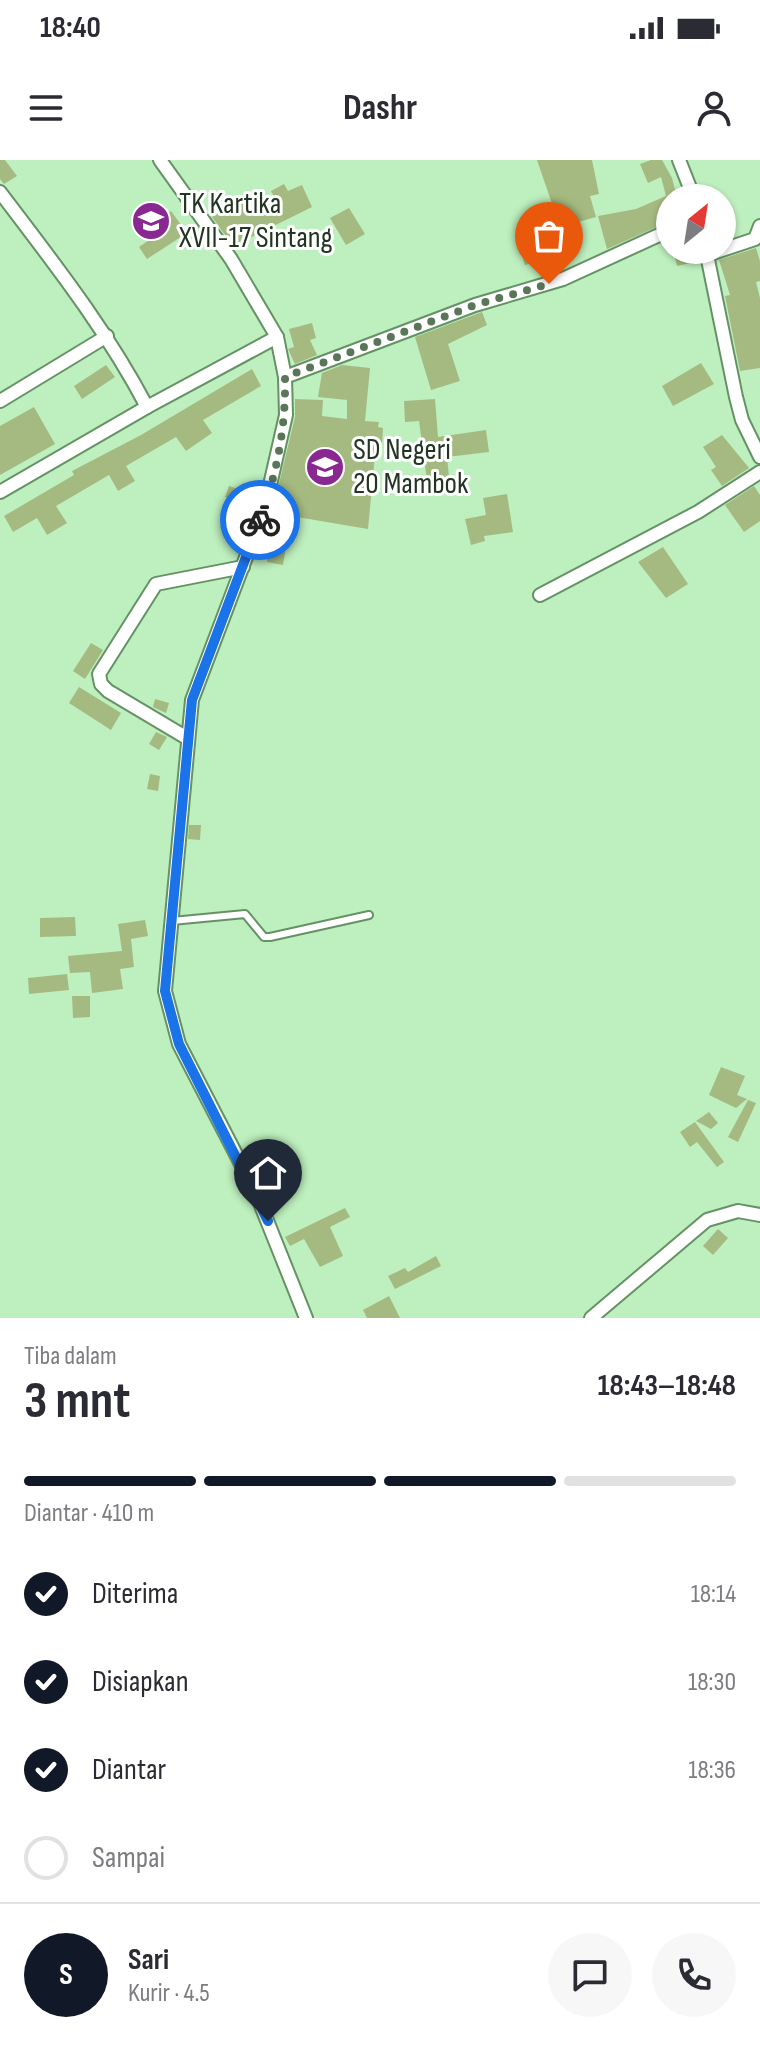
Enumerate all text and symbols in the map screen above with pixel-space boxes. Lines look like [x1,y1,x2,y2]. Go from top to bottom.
text: 18:40 [40,10,101,46]
icon: menu [24,86,68,130]
icon: person [692,86,736,130]
text: Dashr [343,87,417,130]
north arrow [656,184,736,264]
map controls [656,184,736,264]
place label: TK Kartika XVII-17 Sintang [178,186,333,256]
school or university icon: TK Kartika XVII-17 Sintang [130,200,172,242]
pin [515,202,583,284]
icon: bag [527,214,571,258]
place label: SD Negeri 20 Mambok [353,432,469,502]
school or university icon: SD Negeri 20 Mambok [304,446,346,488]
courier [220,480,300,560]
icon: bike [238,498,282,542]
pin [234,1139,302,1221]
icon: home [246,1151,290,1195]
text: Tiba dalam [24,1341,117,1372]
text: 18:43–18:48 [598,1368,736,1404]
text: 3 mnt [24,1370,130,1433]
text: Diantar · 410 m [24,1498,154,1529]
icon: check [24,1572,68,1616]
text: Diterima [92,1576,178,1612]
text: 18:14 [691,1579,736,1610]
icon: check [24,1660,68,1704]
text: Disiapkan [92,1664,189,1700]
text: 18:30 [688,1667,736,1698]
icon: check [24,1748,68,1792]
text: Diantar [92,1752,166,1788]
text: 18:36 [688,1755,736,1786]
text: Sampai [92,1840,165,1876]
button: chat [548,1933,632,2017]
button: phone [652,1933,736,2017]
text: Sari [128,1942,169,1978]
text: S [59,1957,73,1993]
text: Kurir · 4.5 [128,1978,210,2009]

